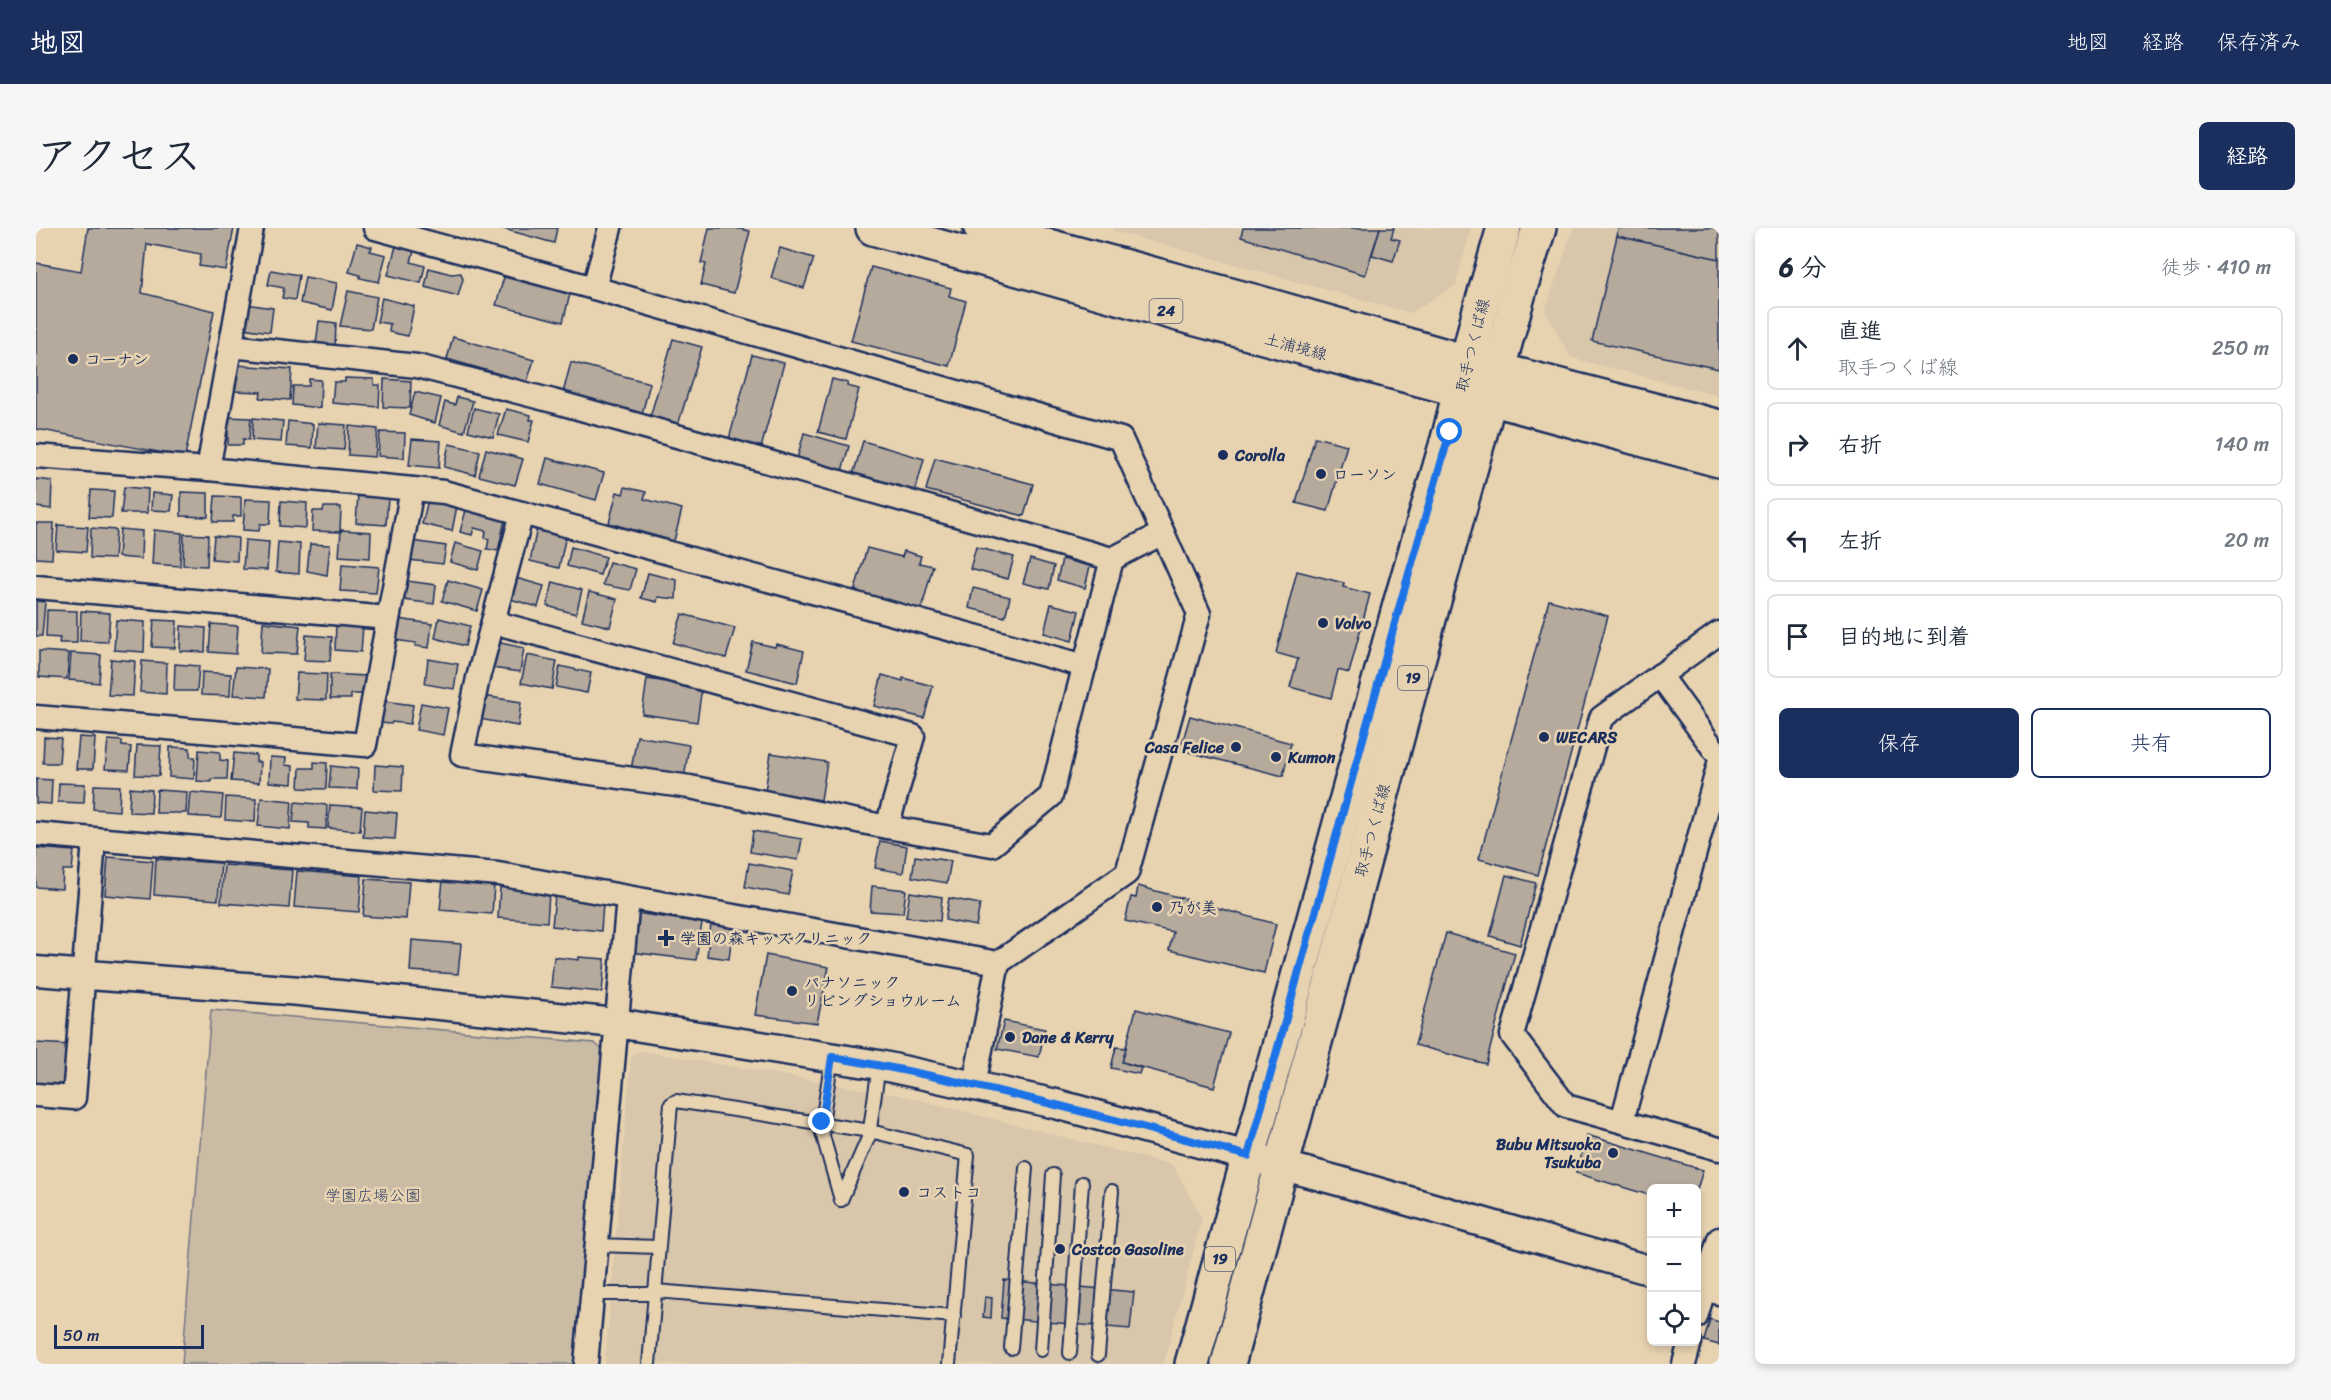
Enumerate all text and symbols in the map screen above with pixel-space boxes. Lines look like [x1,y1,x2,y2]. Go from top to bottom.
text: 地図 [30,18,86,67]
text: 地図 [2067,23,2109,61]
text: 経路 [2142,23,2184,61]
text: 保存済み [2217,23,2301,61]
text: アクセス [36,119,201,193]
button: 経路 [2199,122,2295,190]
text: 6 分 [1779,244,1827,290]
text: 徒歩 · 410 m [2161,250,2271,285]
street label: 取手つくば線 [1447,295,1498,395]
road number: 24 [1150,299,1182,323]
text: 直進 [1838,311,1882,350]
street label: 土浦境線 [1261,324,1331,369]
text: 250 m [2212,331,2269,366]
icon: ahead [1781,332,1814,365]
place label: コーナン [85,345,149,374]
text: 取手つくば線 [1838,350,1958,385]
marker: コーナン [66,352,80,366]
route start [1436,418,1462,444]
text: 右折 [1838,425,1882,464]
text: 140 m [2215,427,2269,462]
icon: right [1781,428,1814,461]
place label: Corolla [1234,441,1286,470]
marker: Corolla [1216,448,1230,462]
place label: ローソン [1333,460,1397,489]
marker: ローソン [1314,467,1328,481]
text: 左折 [1838,521,1882,560]
text: 20 m [2224,523,2269,558]
icon: left [1781,524,1814,557]
place label: Volvo [1335,609,1372,638]
marker: Volvo [1316,616,1330,630]
text: 目的地に到着 [1838,617,1970,656]
icon: arrive [1781,620,1814,653]
road number: 19 [1398,666,1428,690]
button: 保存 [1779,708,2019,778]
button: 共有 [2031,708,2271,778]
place label: WECARS [1556,723,1618,752]
marker: WECARS [1537,730,1551,744]
place label: Casa Felice [1144,733,1225,762]
marker: Casa Felice [1229,740,1243,754]
place label: Kumon [1287,743,1336,772]
marker: Kumon [1269,750,1283,764]
street label: 取手つくば線 [1346,780,1399,880]
place label: 乃が美 [1169,893,1217,922]
marker: 乃が美 [1150,900,1164,914]
place label: 学園の森キッズクリニック [680,924,872,953]
marker: 学園の森キッズクリニック [657,929,675,947]
place label: パナソニック リビングショウルーム [804,968,961,1015]
marker: パナソニック リビングショウルーム [785,984,799,998]
place label: Dane & Kerry [1022,1023,1114,1052]
marker: Dane & Kerry [1003,1030,1017,1044]
route end [808,1108,834,1134]
place label: Bubu Mitsuoka Tsukuba [1496,1130,1602,1177]
marker: Bubu Mitsuoka Tsukuba [1606,1146,1620,1160]
place label: コストコ [916,1178,981,1207]
park label: 学園広場公園 [325,1181,421,1210]
map controls [1647,1184,1701,1346]
button: + [1647,1184,1701,1238]
marker: コストコ [897,1185,911,1199]
place label: Costco Gasoline [1071,1235,1184,1264]
button: − [1647,1238,1701,1292]
marker: Costco Gasoline [1053,1242,1067,1256]
road number: 19 [1205,1247,1235,1271]
button: locate [1647,1292,1701,1346]
text: 50 m [63,1321,99,1350]
scale bar [54,1322,204,1350]

